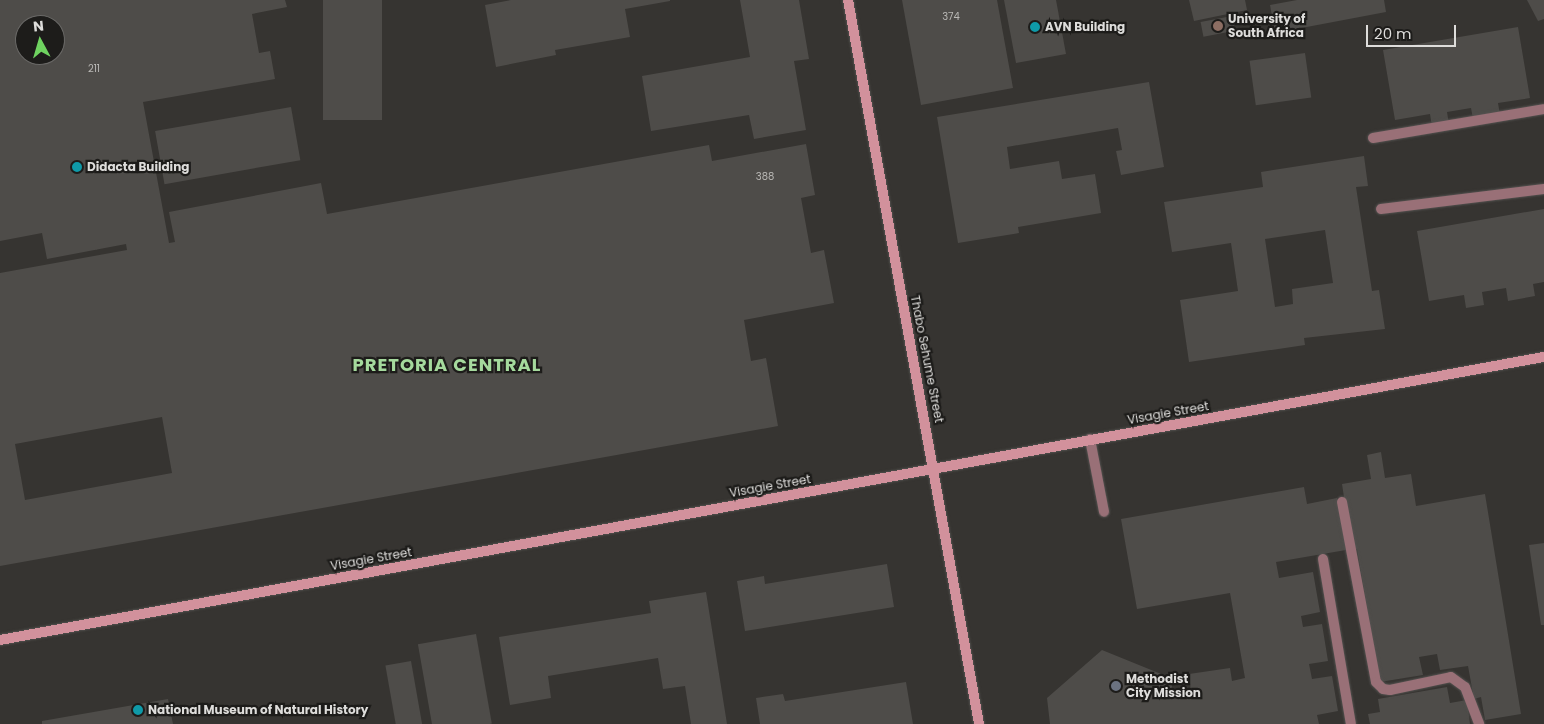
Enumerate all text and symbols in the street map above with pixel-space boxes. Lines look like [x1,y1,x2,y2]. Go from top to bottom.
house number: 374 [942,11,960,23]
place label: University of South Africa [1228,12,1305,40]
north arrow [15,15,65,65]
scale bar [1369,15,1459,47]
text: N [32,16,45,37]
place label: AVN Building [1045,20,1125,34]
marker: University of South Africa [1212,20,1224,32]
marker: AVN Building [1029,21,1041,33]
text: 20 m [1374,23,1412,44]
house number: 211 [88,63,100,75]
place label: Didacta Building [87,160,189,174]
marker: Didacta Building [71,161,83,173]
house number: 388 [756,171,774,183]
street label: Thabo Sehume Street [908,294,946,424]
district label: PRETORIA CENTRAL [351,354,543,376]
street label: Visagie Street [1126,399,1210,427]
street label: Visagie Street [728,472,812,500]
street label: Visagie Street [329,545,413,573]
place label: Methodist City Mission [1126,672,1201,700]
marker: Methodist City Mission [1110,680,1122,692]
place label: National Museum of Natural History [148,703,368,717]
marker: National Museum of Natural History [132,704,144,716]

